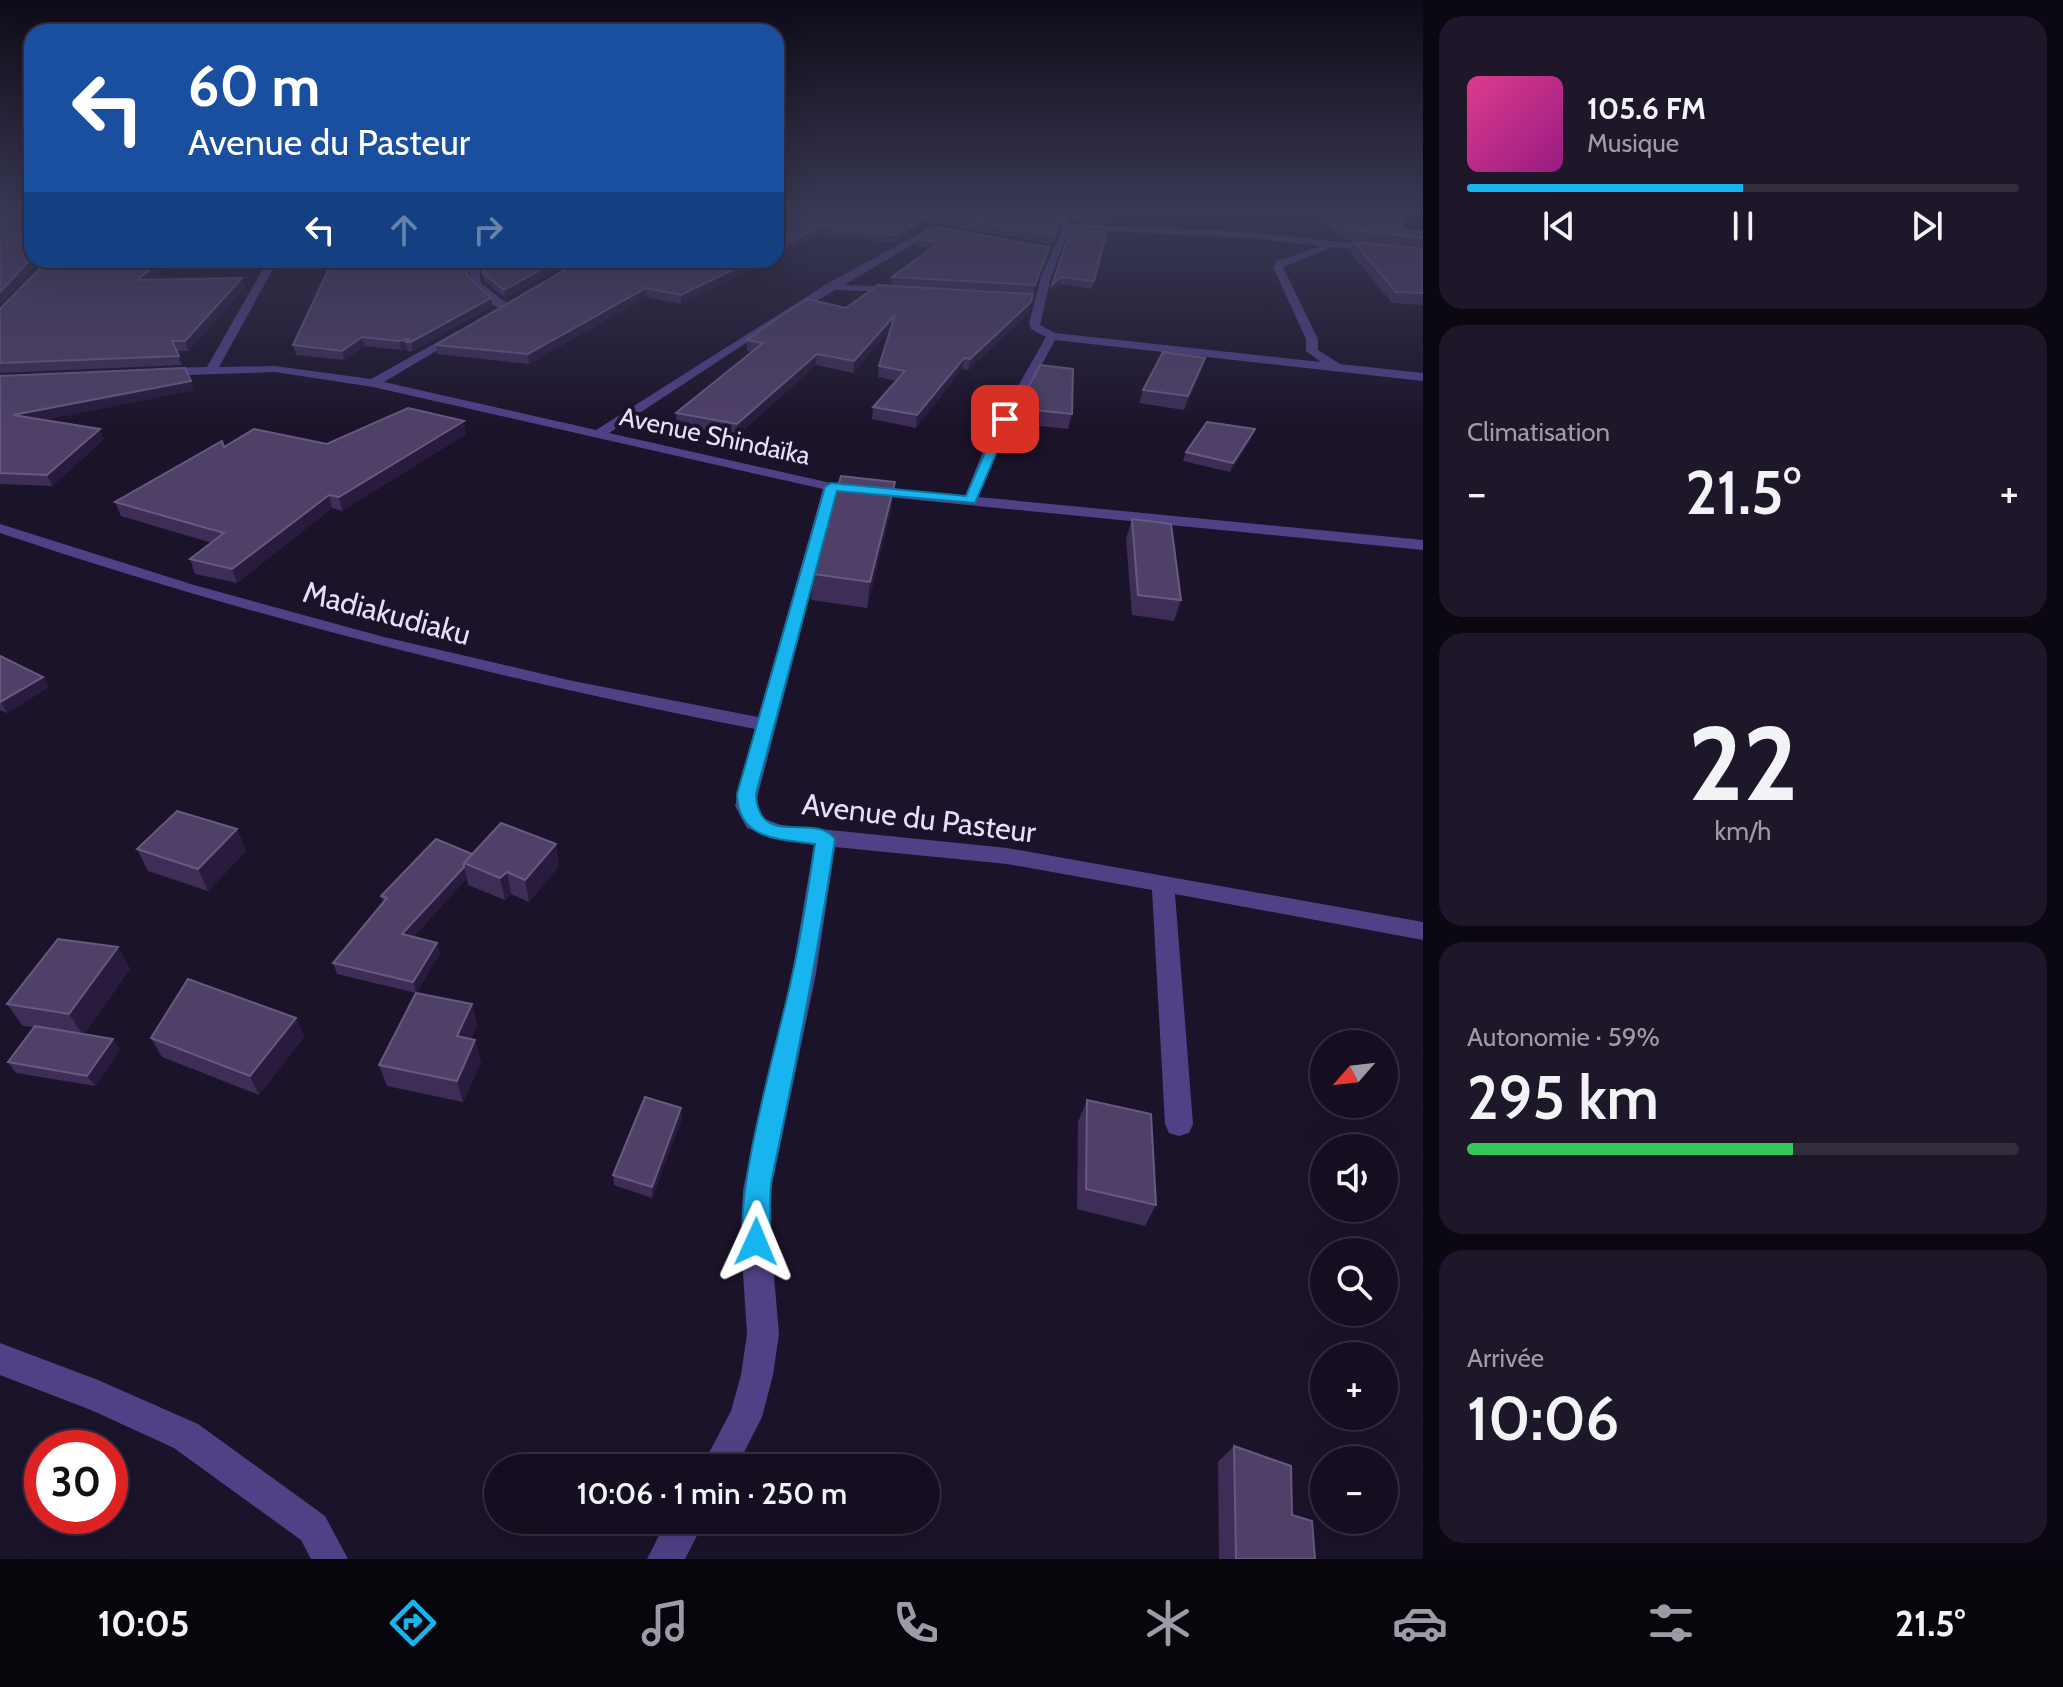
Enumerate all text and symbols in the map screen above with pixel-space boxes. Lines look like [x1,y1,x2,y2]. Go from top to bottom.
text: 60 m [188,52,320,120]
icon: left [56,56,160,160]
text: 105.6 FM [1587,90,1706,127]
text: Avenue du Pasteur [188,120,470,164]
text: Musique [1587,127,1679,159]
icon: previous [1537,204,1581,248]
icon: pause [1721,204,1765,248]
icon: next [1905,204,1949,248]
icon: left [298,208,342,252]
icon: ahead [382,208,426,252]
icon: right [466,208,510,252]
pin [971,385,1039,453]
icon: arrive [983,397,1027,441]
street label: Avenue Shindaïka [617,400,814,472]
text: Climatisation [1467,416,1610,448]
text: 21.5° [1685,456,1801,529]
text: − [1467,466,1486,519]
text: + [2000,466,2019,519]
street label: Madiakudiaku [299,573,475,653]
text: 22 [1688,700,1798,826]
street label: Avenue du Pasteur [800,785,1038,851]
text: km/h [1715,815,1771,847]
text: Autonomie · 59% [1467,1021,1660,1053]
north arrow [1310,1030,1398,1118]
map controls [1310,1030,1398,1534]
text: 295 km [1467,1061,1659,1134]
button: sound [1310,1134,1398,1222]
position arrow [714,1200,798,1284]
button: search [1310,1238,1398,1326]
button: + [1310,1342,1398,1430]
text: Arrivée [1467,1342,1544,1374]
text: 10:06 [1467,1382,1619,1455]
speed limit sign: 30 [24,1430,128,1534]
button: − [1310,1446,1398,1534]
text: 10:06 · 1 min · 250 m [577,1475,847,1512]
icon: directions [385,1595,441,1651]
icon: music [637,1595,693,1651]
icon: phone [888,1595,944,1651]
icon: climate [1140,1595,1196,1651]
icon: car [1392,1595,1448,1651]
icon: filters [1643,1595,1699,1651]
text: 10:05 [98,1601,189,1645]
text: 21.5° [1895,1601,1965,1645]

